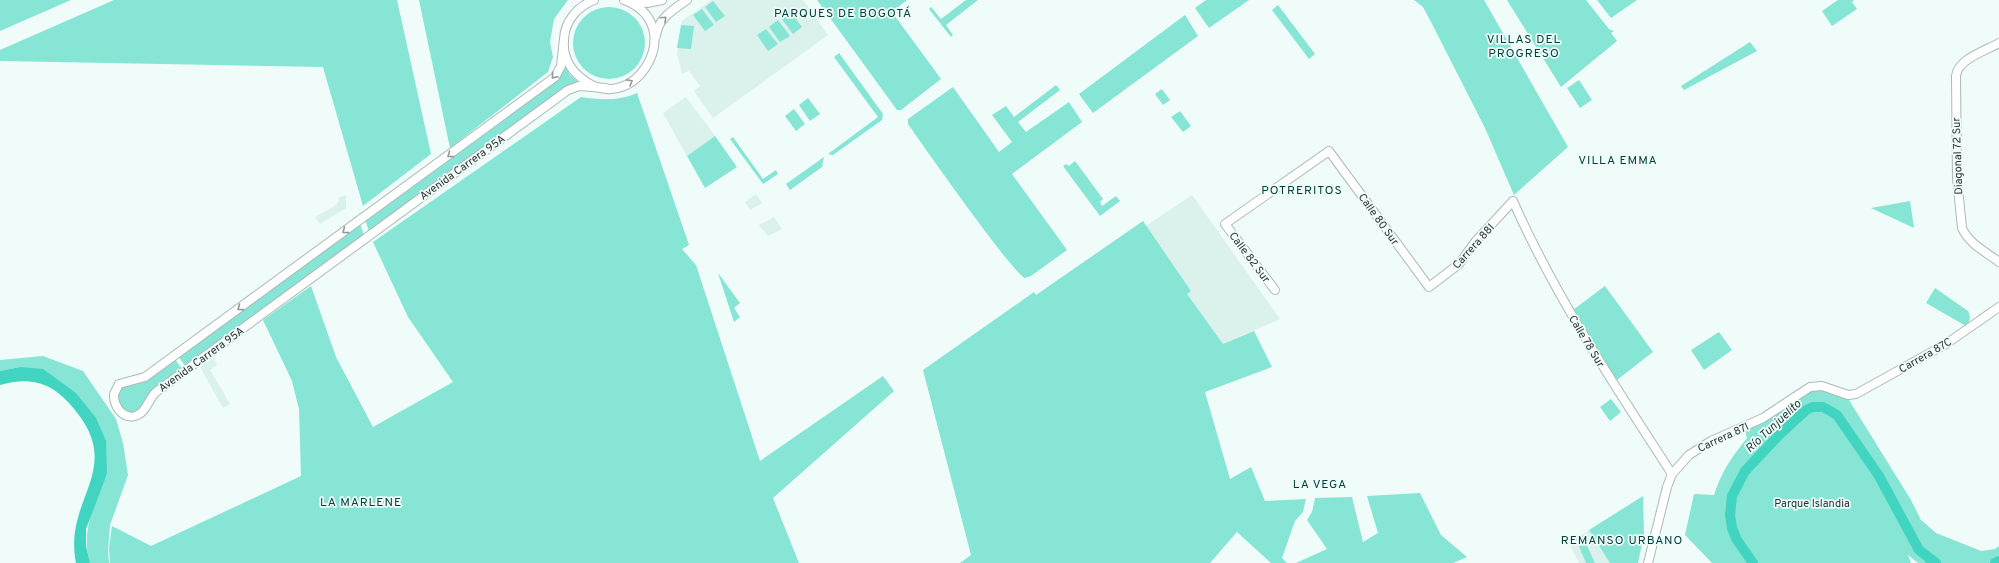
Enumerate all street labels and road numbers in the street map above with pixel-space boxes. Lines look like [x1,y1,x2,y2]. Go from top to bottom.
street label: Diagonal 72 Sur [1950,116,1966,195]
street label: Avenida Carrera 95A [417,132,508,204]
street label: Calle 80 Sur [1355,191,1402,249]
street label: Carrera 88I [1450,221,1498,272]
street label: Calle 82 Sur [1226,229,1273,286]
street label: Calle 78 Sur [1565,313,1608,371]
street label: Avenida Carrera 95A [156,324,247,396]
street label: Carrera 87C [1897,335,1954,377]
street label: Carrera 87I [1695,420,1751,456]

